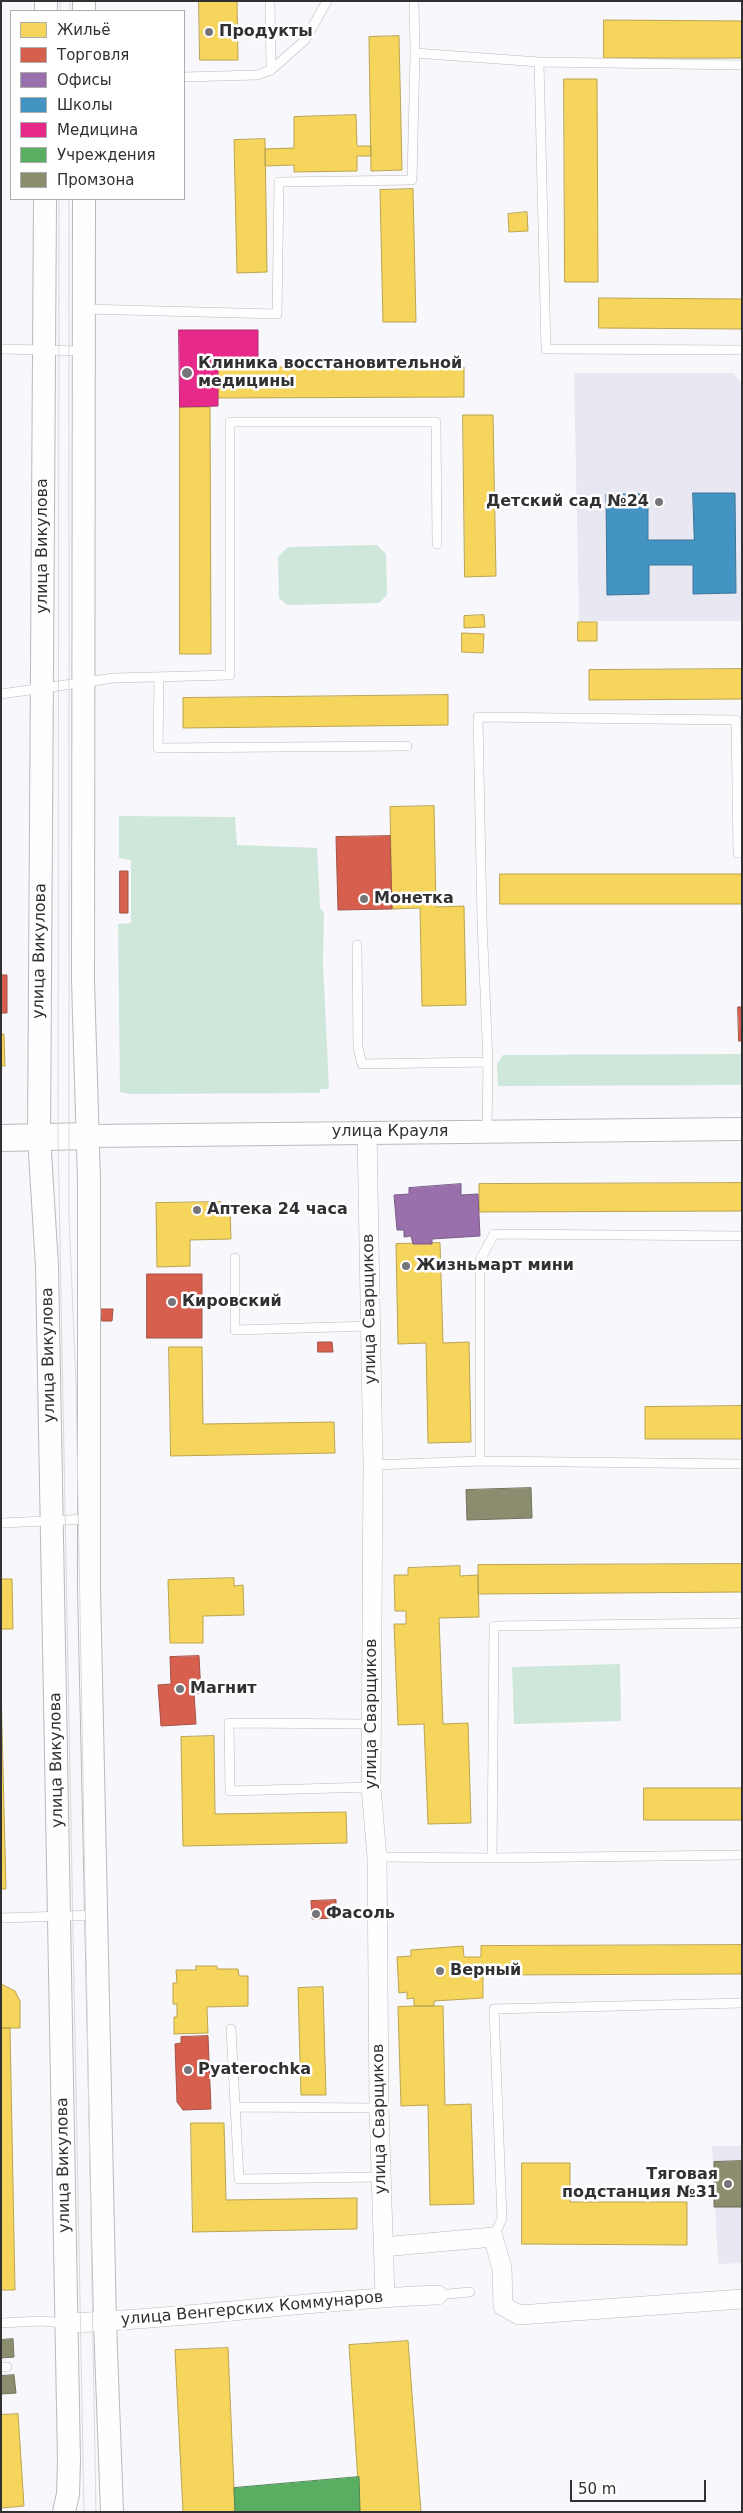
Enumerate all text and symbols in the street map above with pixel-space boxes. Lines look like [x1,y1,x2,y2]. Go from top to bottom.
legend [10,10,185,200]
text: Жильё [57,21,111,39]
place label: Продукты [219,22,313,42]
marker: Продукты [203,26,215,38]
text: Торговля [57,46,129,64]
text: Офисы [57,71,111,89]
text: Школы [57,96,113,114]
text: Медицина [57,121,138,139]
text: Учреждения [57,146,155,164]
text: Промзона [57,171,134,189]
place label: Клиника восстановительной медицины [198,354,462,392]
marker: Клиника восстановительной медицины [180,366,194,380]
street label: улица Викулова [33,478,53,614]
place label: Детский сад №24 [486,492,649,512]
marker: Детский сад №24 [653,496,665,508]
street label: улица Викулова [29,883,51,1019]
place label: Монетка [374,889,454,909]
marker: Монетка [358,893,370,905]
street label: улица Крауля [332,1122,448,1142]
place label: Аптека 24 часа [207,1200,348,1220]
marker: Аптека 24 часа [191,1204,203,1216]
street label: улица Сварщиков [359,1233,381,1385]
place label: Жизньмарт мини [416,1256,574,1276]
marker: Жизньмарт мини [400,1260,412,1272]
street label: улица Викулова [38,1287,60,1423]
place label: Кировский [182,1292,282,1312]
marker: Кировский [166,1296,178,1308]
street label: улица Сварщиков [362,1639,382,1789]
place label: Магнит [190,1679,257,1699]
marker: Магнит [174,1683,186,1695]
street label: улица Викулова [46,1692,68,1828]
place label: Фасоль [326,1904,395,1924]
marker: Фасоль [310,1908,322,1920]
place label: Верный [450,1961,521,1981]
marker: Верный [434,1965,446,1977]
street label: улица Сварщиков [369,2043,391,2195]
place label: Pyaterochka [198,2060,311,2080]
marker: Pyaterochka [182,2064,194,2076]
street label: улица Викулова [53,2097,75,2233]
place label: Тяговая подстанция №31 [562,2165,718,2203]
marker: Тяговая подстанция №31 [722,2178,734,2190]
street label: улица Венгерских Коммунаров [120,2288,384,2330]
scale bar [573,2470,709,2502]
text: 50 m [578,2480,616,2498]

